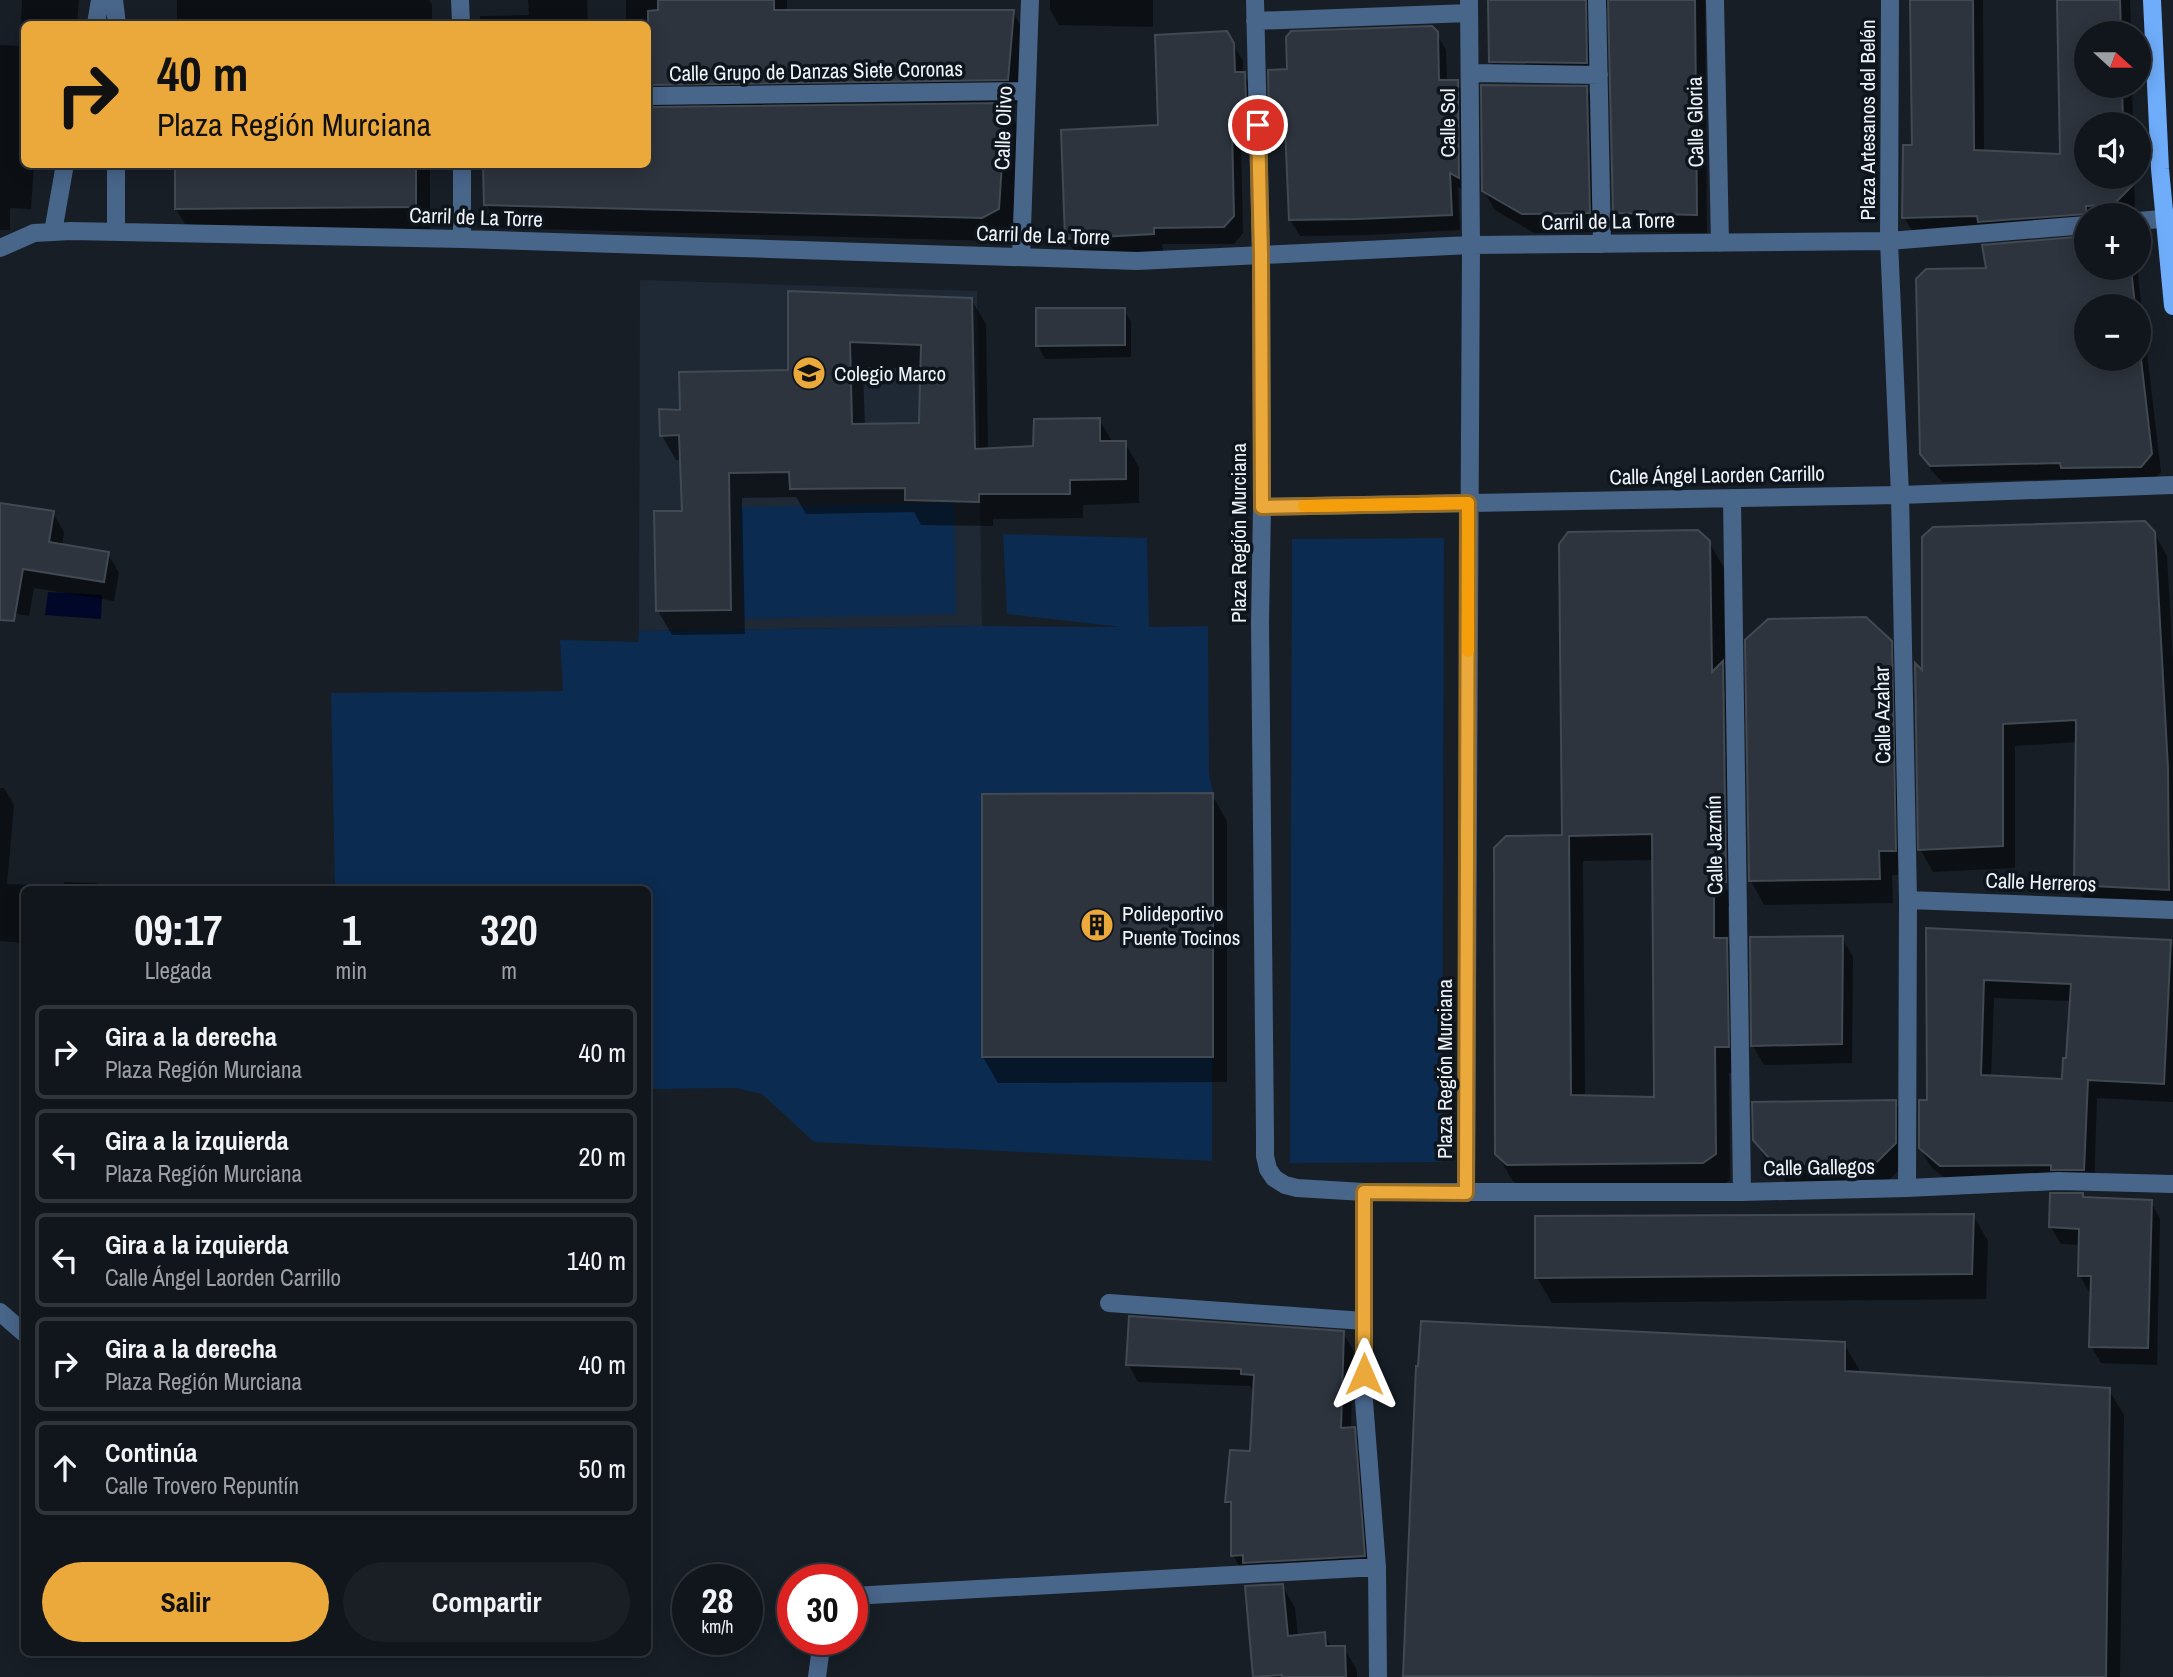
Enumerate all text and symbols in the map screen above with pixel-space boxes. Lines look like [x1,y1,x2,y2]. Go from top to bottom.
street label: Plaza Artesanos del Belén [1853,19,1882,221]
north arrow [2074,21,2151,98]
map controls [2074,21,2151,371]
text: 40 m [157,40,249,106]
icon: right [42,49,133,140]
street label: Calle Grupo de Danzas Siete Coronas [669,54,963,88]
street label: Calle Gloria [1680,76,1710,168]
street label: Calle Olivo [987,85,1019,171]
street label: Calle Sol [1433,89,1462,157]
pin [1228,95,1288,155]
text: Plaza Región Murciana [157,103,431,146]
icon: arrive [1239,106,1277,144]
button: sound [2074,112,2151,189]
street label: Carril de La Torre [409,200,543,234]
button: + [2074,203,2151,280]
street label: Carril de La Torre [1541,205,1675,237]
street label: Carril de La Torre [976,218,1110,252]
button: − [2074,294,2151,371]
school or university icon: Colegio Marco [790,354,828,392]
place label: Colegio Marco [834,359,946,388]
street label: Plaza Región Murciana [1224,443,1253,623]
street label: Calle Ángel Laorden Carrillo [1609,459,1825,491]
street label: Calle Azahar [1867,666,1897,764]
street label: Calle Jazmín [1699,795,1729,895]
street label: Calle Herreros [1985,866,2097,898]
place label: Polideportivo Puente Tocinos [1122,899,1240,952]
text: 09:17 [134,902,222,958]
text: 1 [342,902,361,958]
text: 320 [480,902,538,958]
building icon: Polideportivo Puente Tocinos [1078,906,1116,944]
text: Llegada [145,955,212,986]
text: min [336,955,367,986]
text: m [501,955,517,986]
street label: Plaza Región Murciana [1430,979,1459,1159]
text: Gira a la derecha [105,1019,277,1054]
icon: right [46,1033,84,1071]
text: 40 m [579,1035,626,1070]
text: Plaza Región Murciana [105,1054,302,1085]
text: Gira a la izquierda [105,1123,289,1158]
icon: left [46,1137,84,1175]
text: 20 m [579,1139,626,1174]
street label: Calle Gallegos [1763,1152,1875,1182]
text: Plaza Región Murciana [105,1158,302,1189]
text: Gira a la izquierda [105,1227,289,1262]
icon: left [46,1241,84,1279]
text: 140 m [567,1243,626,1278]
text: Calle Ángel Laorden Carrillo [105,1262,341,1293]
text: Gira a la derecha [105,1331,277,1366]
position arrow [1327,1337,1401,1411]
icon: right [46,1345,84,1383]
text: 40 m [579,1347,626,1382]
text: Plaza Región Murciana [105,1366,302,1397]
text: Continúa [105,1435,197,1470]
icon: ahead [46,1449,84,1487]
text: 50 m [579,1451,626,1486]
text: Calle Trovero Repuntín [105,1470,299,1501]
button: Salir [42,1562,329,1642]
button: Compartir [343,1562,630,1642]
speed limit sign: 30 [777,1564,868,1655]
text: 28 [702,1577,733,1624]
text: km/h [702,1614,734,1639]

